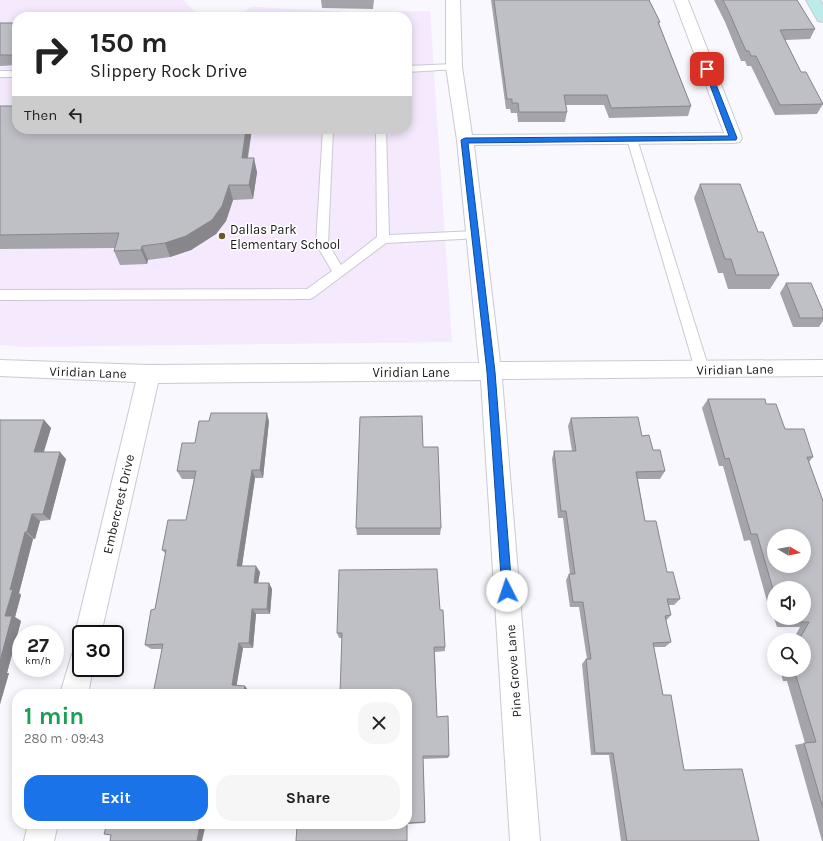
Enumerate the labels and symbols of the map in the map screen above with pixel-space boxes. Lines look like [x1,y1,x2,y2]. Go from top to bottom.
pin [690,52,724,86]
place label: Dallas Park Elementary School [230,222,340,252]
marker: Dallas Park Elementary School [217,231,227,241]
street label: Viridian Lane [696,361,774,378]
street label: Viridian Lane [49,364,127,381]
street label: Viridian Lane [372,365,450,380]
street label: Embercrest Drive [100,453,137,555]
north arrow [767,529,811,573]
position arrow [486,570,528,612]
street label: Pine Grove Lane [503,624,524,718]
speed limit sign: 30 [72,625,124,677]

